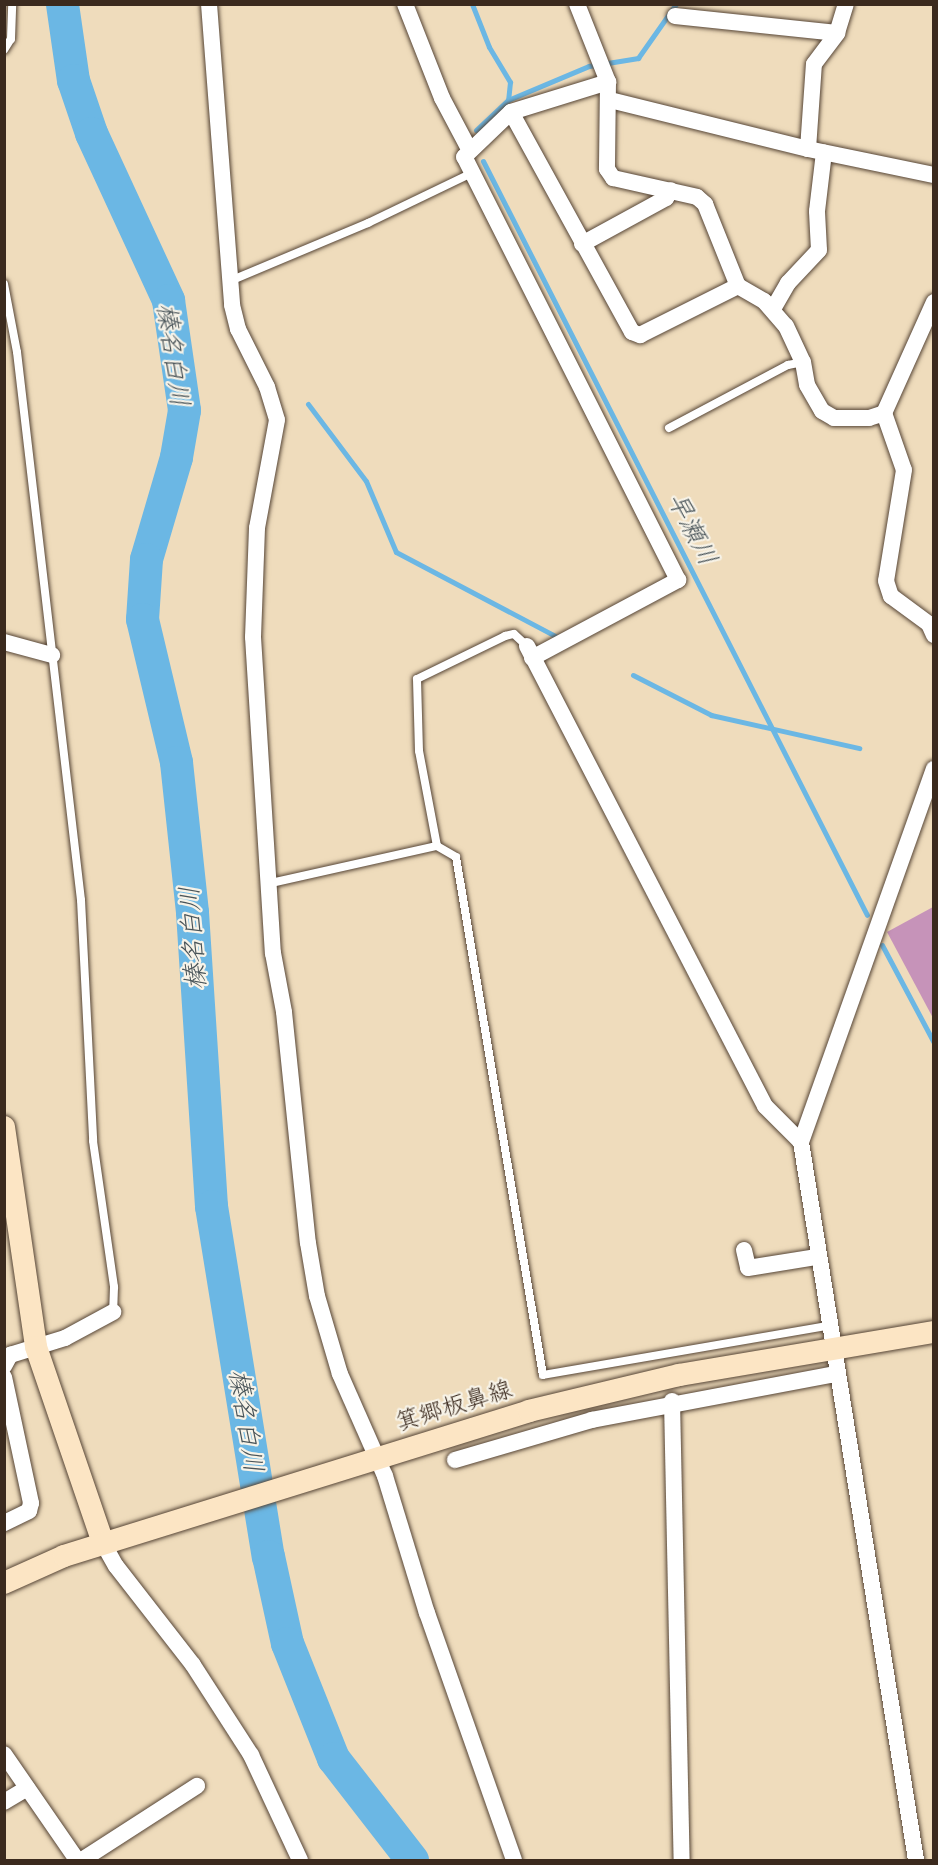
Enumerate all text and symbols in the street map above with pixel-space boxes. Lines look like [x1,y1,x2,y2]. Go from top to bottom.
water label: 榛名白川 [150,301,196,409]
water label: 早瀬川 [660,487,724,571]
water label: 榛名白川 [174,885,212,991]
water label: 榛名白川 [222,1367,270,1475]
street label: 箕郷板鼻線 [392,1375,516,1437]

